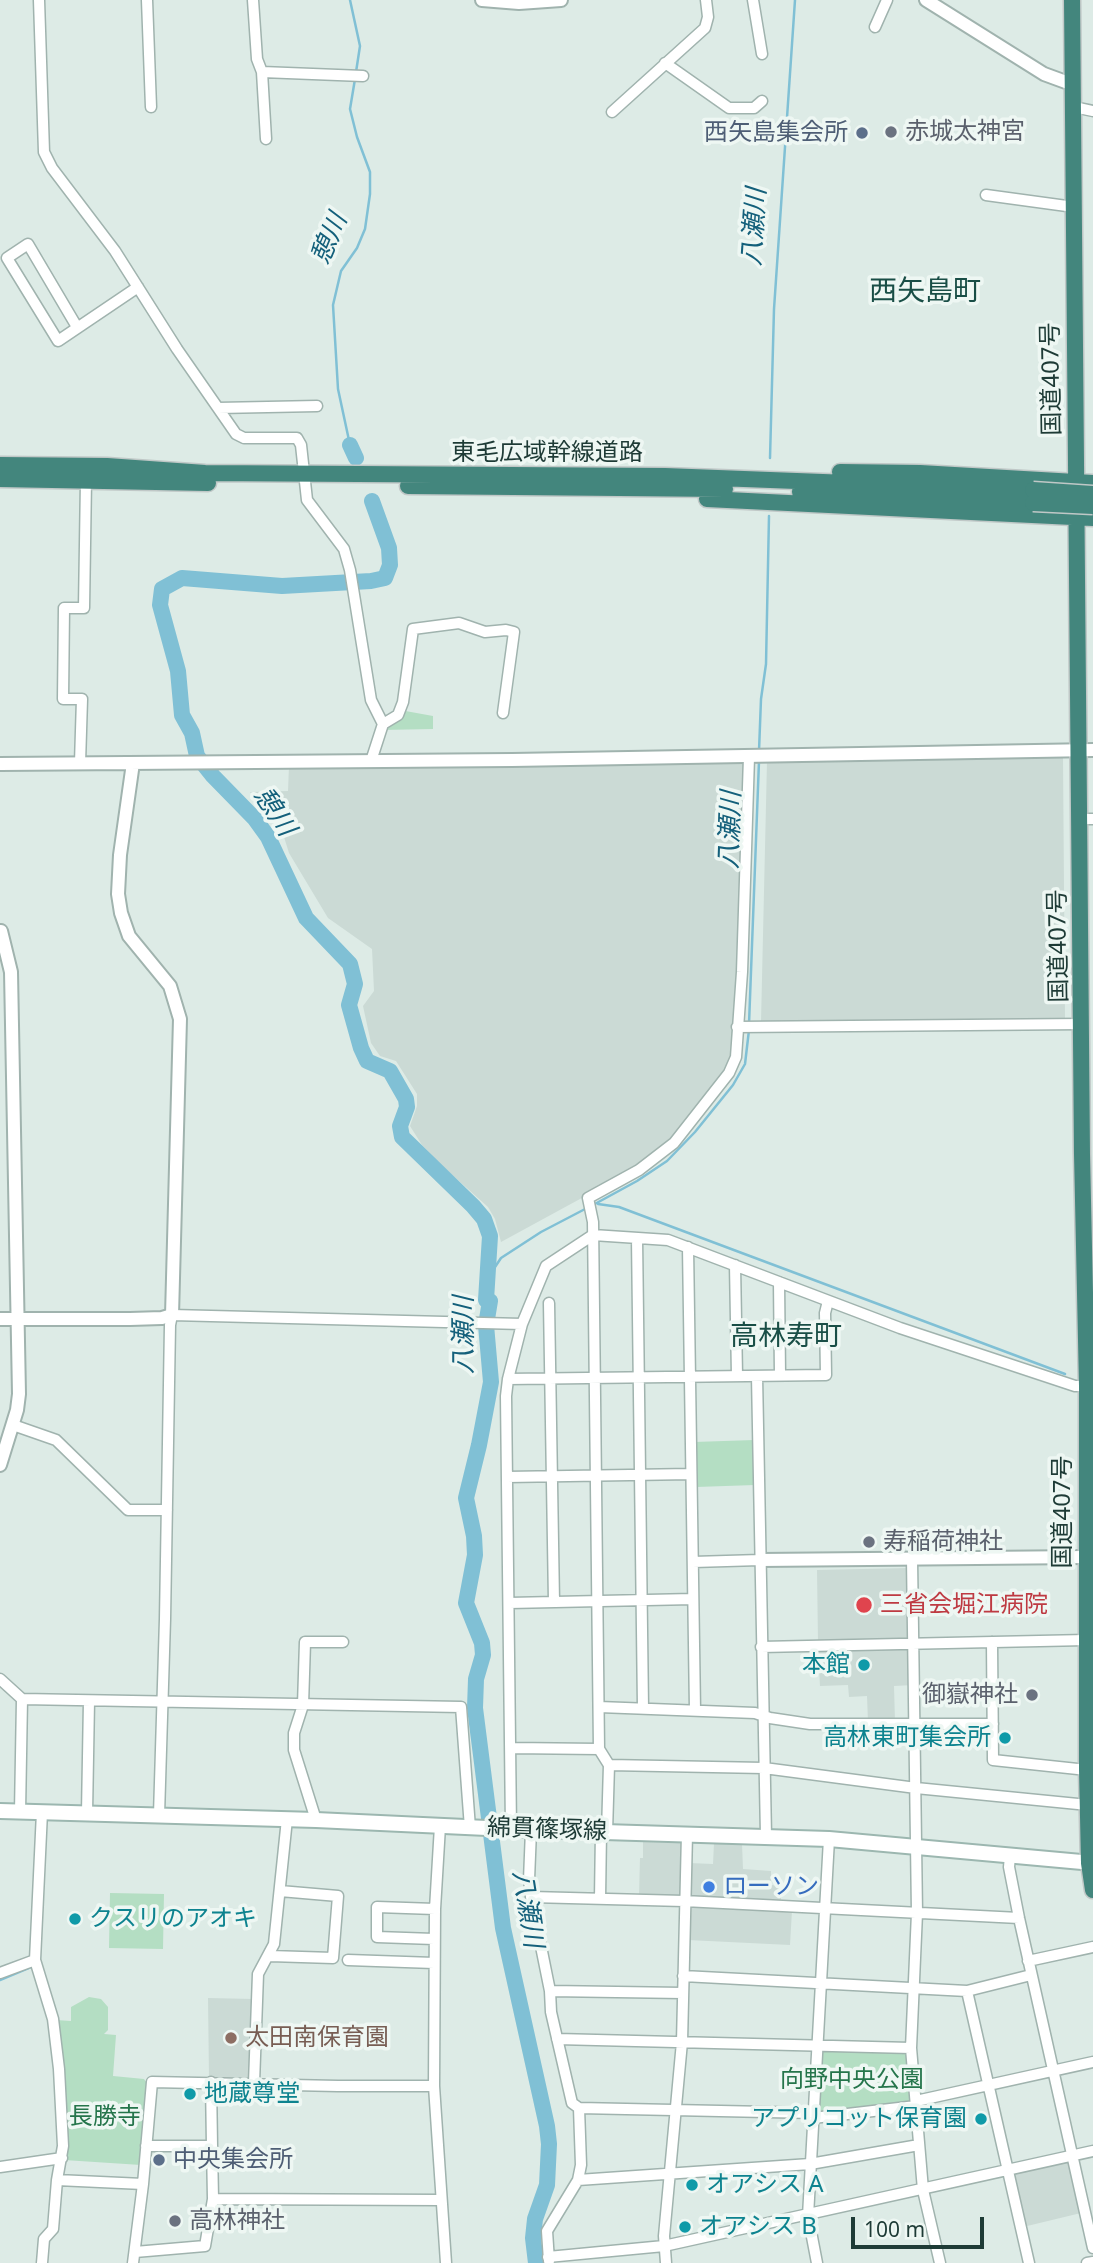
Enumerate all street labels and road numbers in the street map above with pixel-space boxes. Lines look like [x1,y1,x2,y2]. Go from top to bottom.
street label: 国道407号 [1037,322,1067,436]
street label: 東毛広域幹線道路 [451,439,643,467]
street label: 国道407号 [1044,889,1074,1003]
street label: 国道407号 [1049,1455,1077,1569]
street label: 綿貫篠塚線 [487,1814,607,1846]

